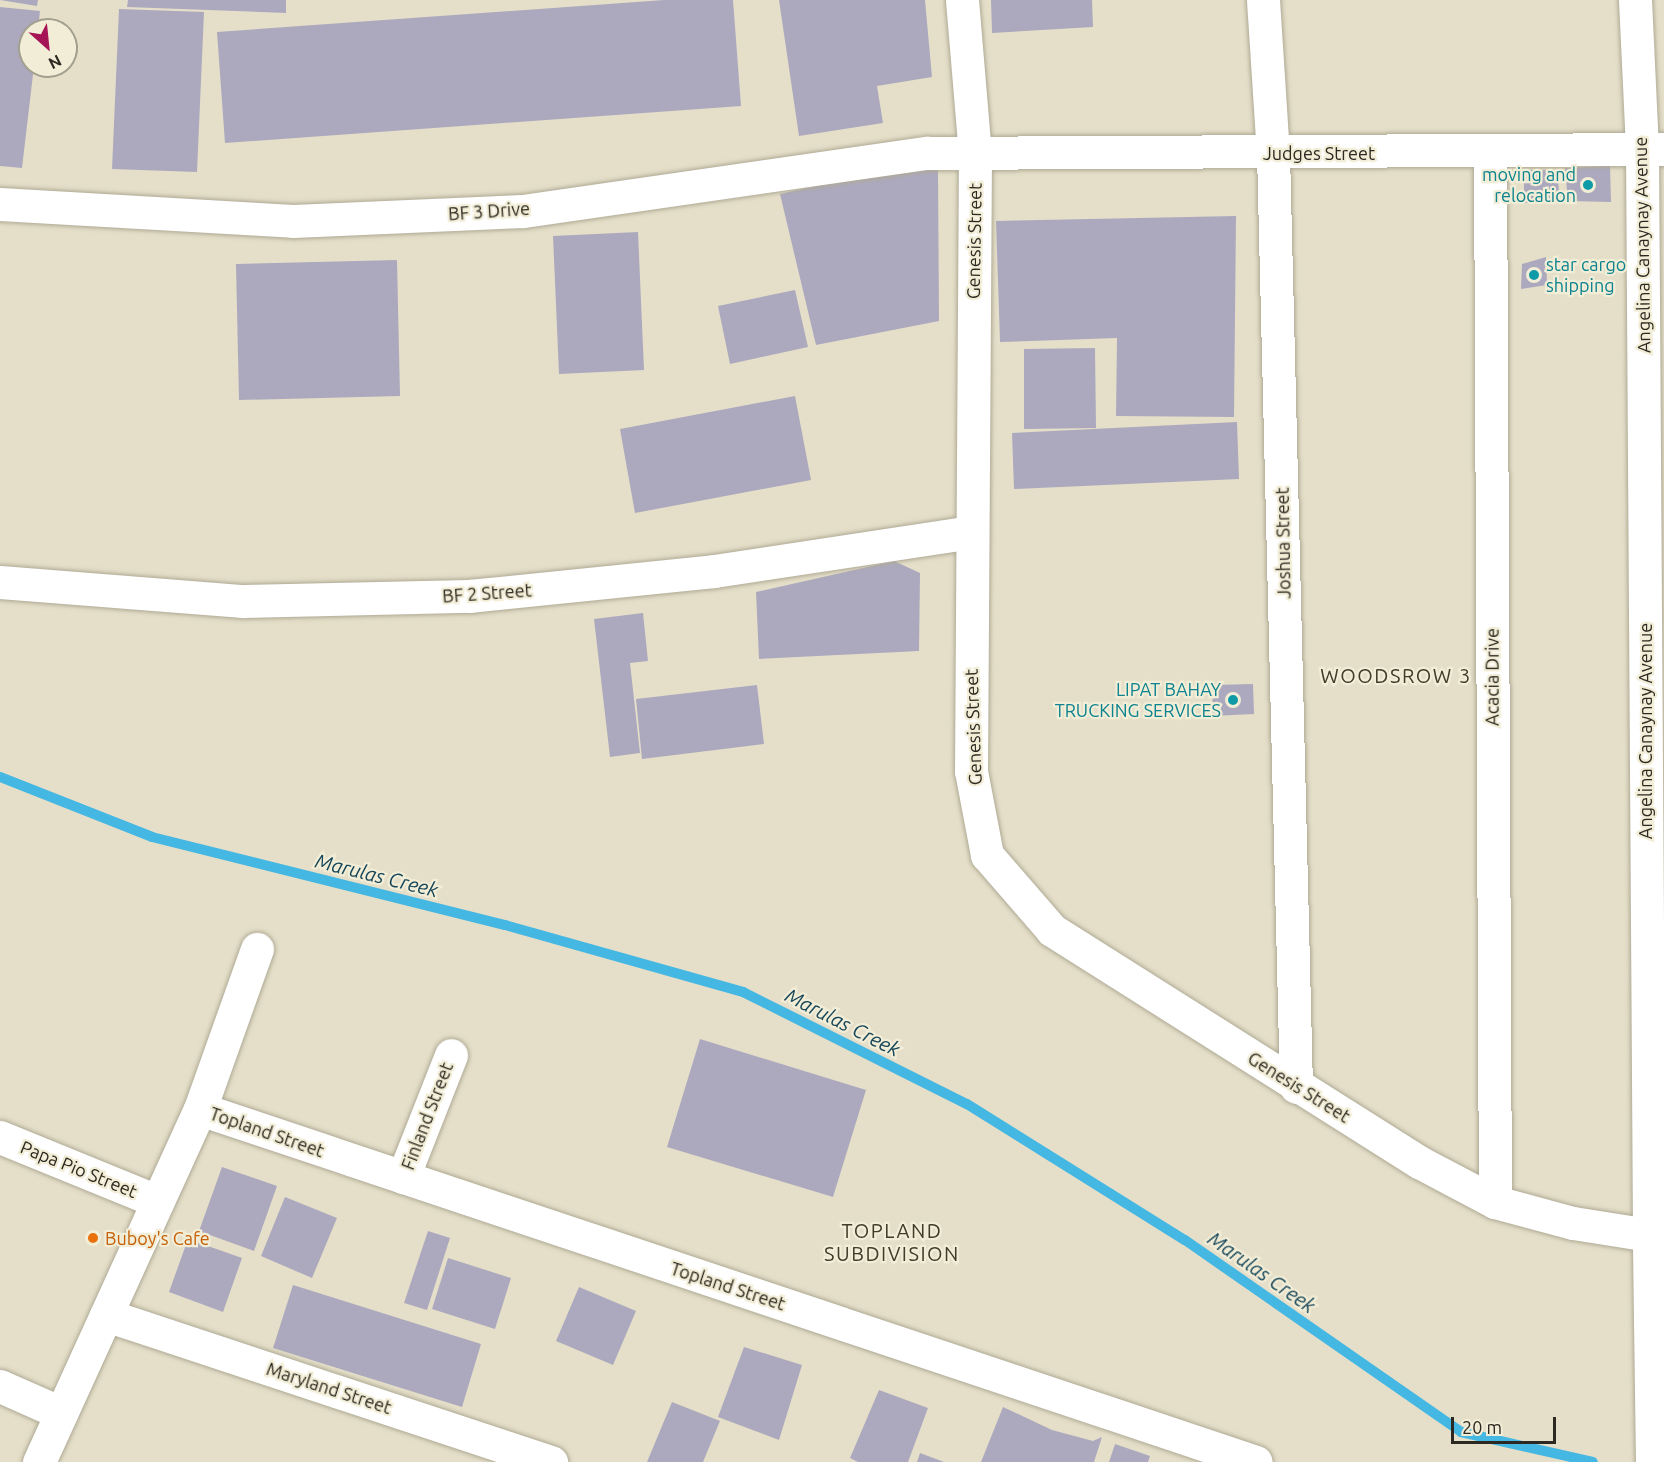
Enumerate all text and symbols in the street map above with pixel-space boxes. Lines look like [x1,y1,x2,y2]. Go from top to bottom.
north arrow [18,18,78,78]
text: N [46,52,65,73]
street label: Angelina Canaynay Avenue [1629,137,1655,353]
street label: Judges Street [1263,142,1375,164]
place label: moving and relocation [1482,164,1576,207]
marker: moving and relocation [1581,178,1595,192]
street label: Genesis Street [962,183,986,299]
street label: BF 3 Drive [447,197,531,225]
place label: star cargo shipping [1546,254,1626,296]
marker: star cargo shipping [1527,268,1541,282]
street label: Joshua Street [1271,487,1295,599]
street label: BF 2 Street [442,579,532,607]
street label: Angelina Canaynay Avenue [1634,623,1656,839]
street label: Acacia Drive [1481,628,1503,726]
district label: WOODSROW 3 [1320,663,1472,687]
street label: Genesis Street [960,668,986,786]
place label: LIPAT BAHAY TRUCKING SERVICES [1055,679,1221,722]
marker: LIPAT BAHAY TRUCKING SERVICES [1226,693,1240,707]
water label: Marulas Creek [313,848,441,902]
water label: Marulas Creek [781,983,905,1061]
street label: Genesis Street [1244,1047,1354,1127]
street label: Finland Street [397,1059,457,1173]
street label: Topland Street [207,1102,327,1162]
street label: Papa Pio Street [18,1136,140,1202]
district label: TOPLAND SUBDIVISION [824,1218,960,1265]
water label: Marulas Creek [1204,1226,1320,1318]
place label: Buboy's Cafe [105,1227,210,1249]
marker: Buboy's Cafe [86,1231,100,1245]
street label: Topland Street [668,1257,788,1315]
street label: Maryland Street [264,1358,394,1418]
scale bar [1454,1405,1559,1443]
text: 20 m [1462,1417,1502,1437]

